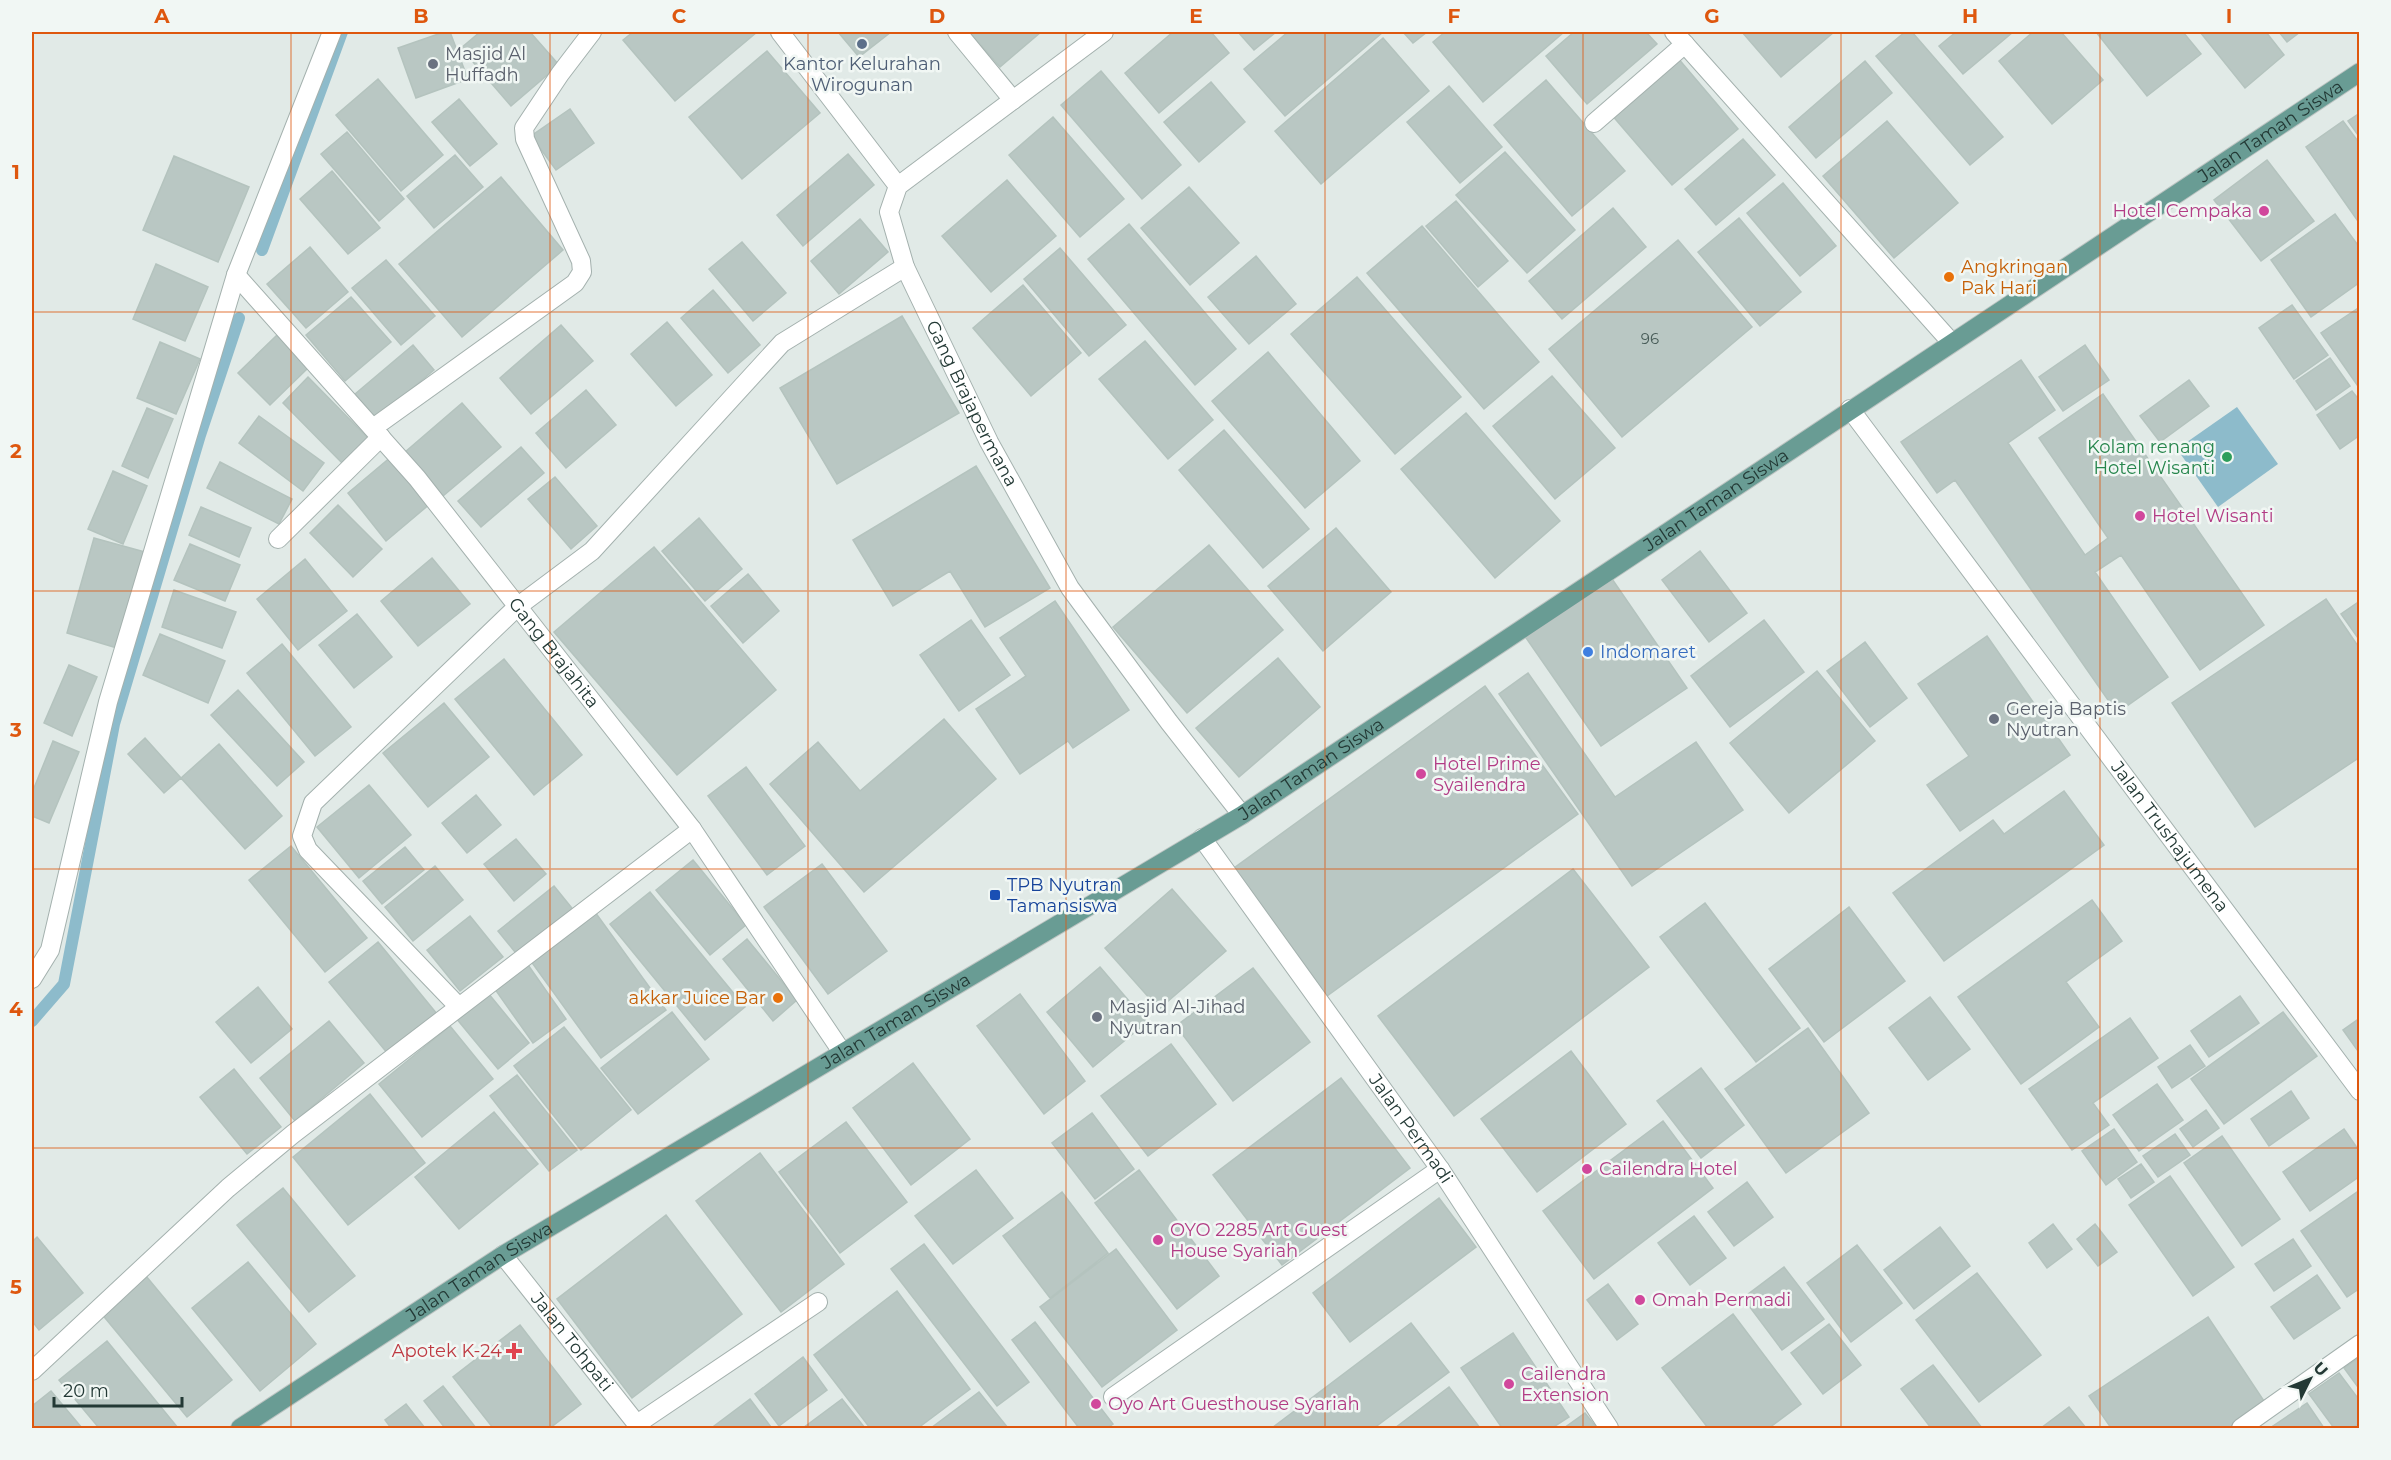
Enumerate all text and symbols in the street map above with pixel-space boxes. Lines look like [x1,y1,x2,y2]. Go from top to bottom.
text: A [153,4,170,28]
text: B [413,4,429,28]
text: C [672,4,687,28]
text: D [929,4,945,28]
text: E [1189,4,1203,28]
text: F [1448,4,1461,28]
text: G [1704,4,1720,28]
text: H [1962,4,1978,28]
text: I [2226,4,2232,28]
marker: Kantor Kelurahan Wirogunan [855,37,869,51]
place label: Masjid Al Huffadh [445,43,526,86]
place label: Kantor Kelurahan Wirogunan [783,53,941,96]
marker: Masjid Al Huffadh [426,57,440,71]
street label: Jalan Taman Siswa [2193,75,2347,188]
text: 1 [12,160,20,184]
place label: Hotel Cempaka [2112,200,2252,222]
marker: Hotel Cempaka [2257,204,2271,218]
place label: Angkringan Pak Hari [1961,256,2068,299]
marker: Angkringan Pak Hari [1942,270,1956,284]
street label: Gang Brajapermana [921,317,1023,490]
house number: 96 [1641,329,1659,348]
place label: Kolam renang Hotel Wisanti [2087,436,2215,479]
text: 2 [10,439,22,463]
street label: Jalan Taman Siswa [1638,444,1793,557]
marker: Kolam renang Hotel Wisanti [2220,450,2234,464]
place label: Hotel Wisanti [2152,505,2274,527]
marker: Hotel Wisanti [2133,509,2147,523]
street label: Gang Brajahita [504,593,604,712]
place label: Indomaret [1600,641,1696,663]
marker: Indomaret [1581,645,1595,659]
place label: Gereja Baptis Nyutran [2006,698,2126,741]
marker: Gereja Baptis Nyutran [1987,712,2001,726]
street label: Jalan Taman Siswa [1234,713,1388,826]
text: 3 [9,718,22,742]
place label: Hotel Prime Syailendra [1433,753,1541,796]
street label: Jalan Trushajumena [2106,756,2233,916]
marker: Hotel Prime Syailendra [1414,767,1428,781]
place label: TPB Nyutran Tamansiswa [1007,874,1121,917]
marker: TPB Nyutran Tamansiswa [988,888,1002,902]
street label: Jalan Taman Siswa [816,968,974,1074]
place label: akkar Juice Bar [629,987,766,1009]
marker: akkar Juice Bar [771,991,785,1005]
place label: Masjid Al-Jihad Nyutran [1109,996,1245,1039]
text: 4 [9,997,23,1021]
marker: Masjid Al-Jihad Nyutran [1090,1010,1104,1024]
street label: Jalan Permadi [1364,1069,1457,1188]
place label: Cailendra Hotel [1599,1158,1738,1180]
marker: Cailendra Hotel [1580,1162,1594,1176]
street label: Jalan Taman Siswa [401,1217,557,1327]
place label: OYO 2285 Art Guest House Syariah [1170,1219,1348,1262]
marker: OYO 2285 Art Guest House Syariah [1151,1233,1165,1247]
text: 5 [10,1275,22,1299]
street label: Jalan Tohpati [525,1287,618,1396]
place label: Omah Permadi [1652,1289,1791,1311]
marker: Omah Permadi [1633,1293,1647,1307]
place label: Apotek K-24 [392,1340,502,1362]
marker: Apotek K-24 [507,1344,521,1358]
north arrow [2280,1349,2340,1409]
text: U [2309,1358,2332,1380]
place label: Cailendra Extension [1521,1363,1609,1406]
scale bar [54,1370,182,1408]
marker: Cailendra Extension [1502,1377,1516,1391]
text: 20 m [63,1380,109,1402]
place label: Oyo Art Guesthouse Syariah [1108,1393,1360,1415]
marker: Oyo Art Guesthouse Syariah [1089,1397,1103,1411]

